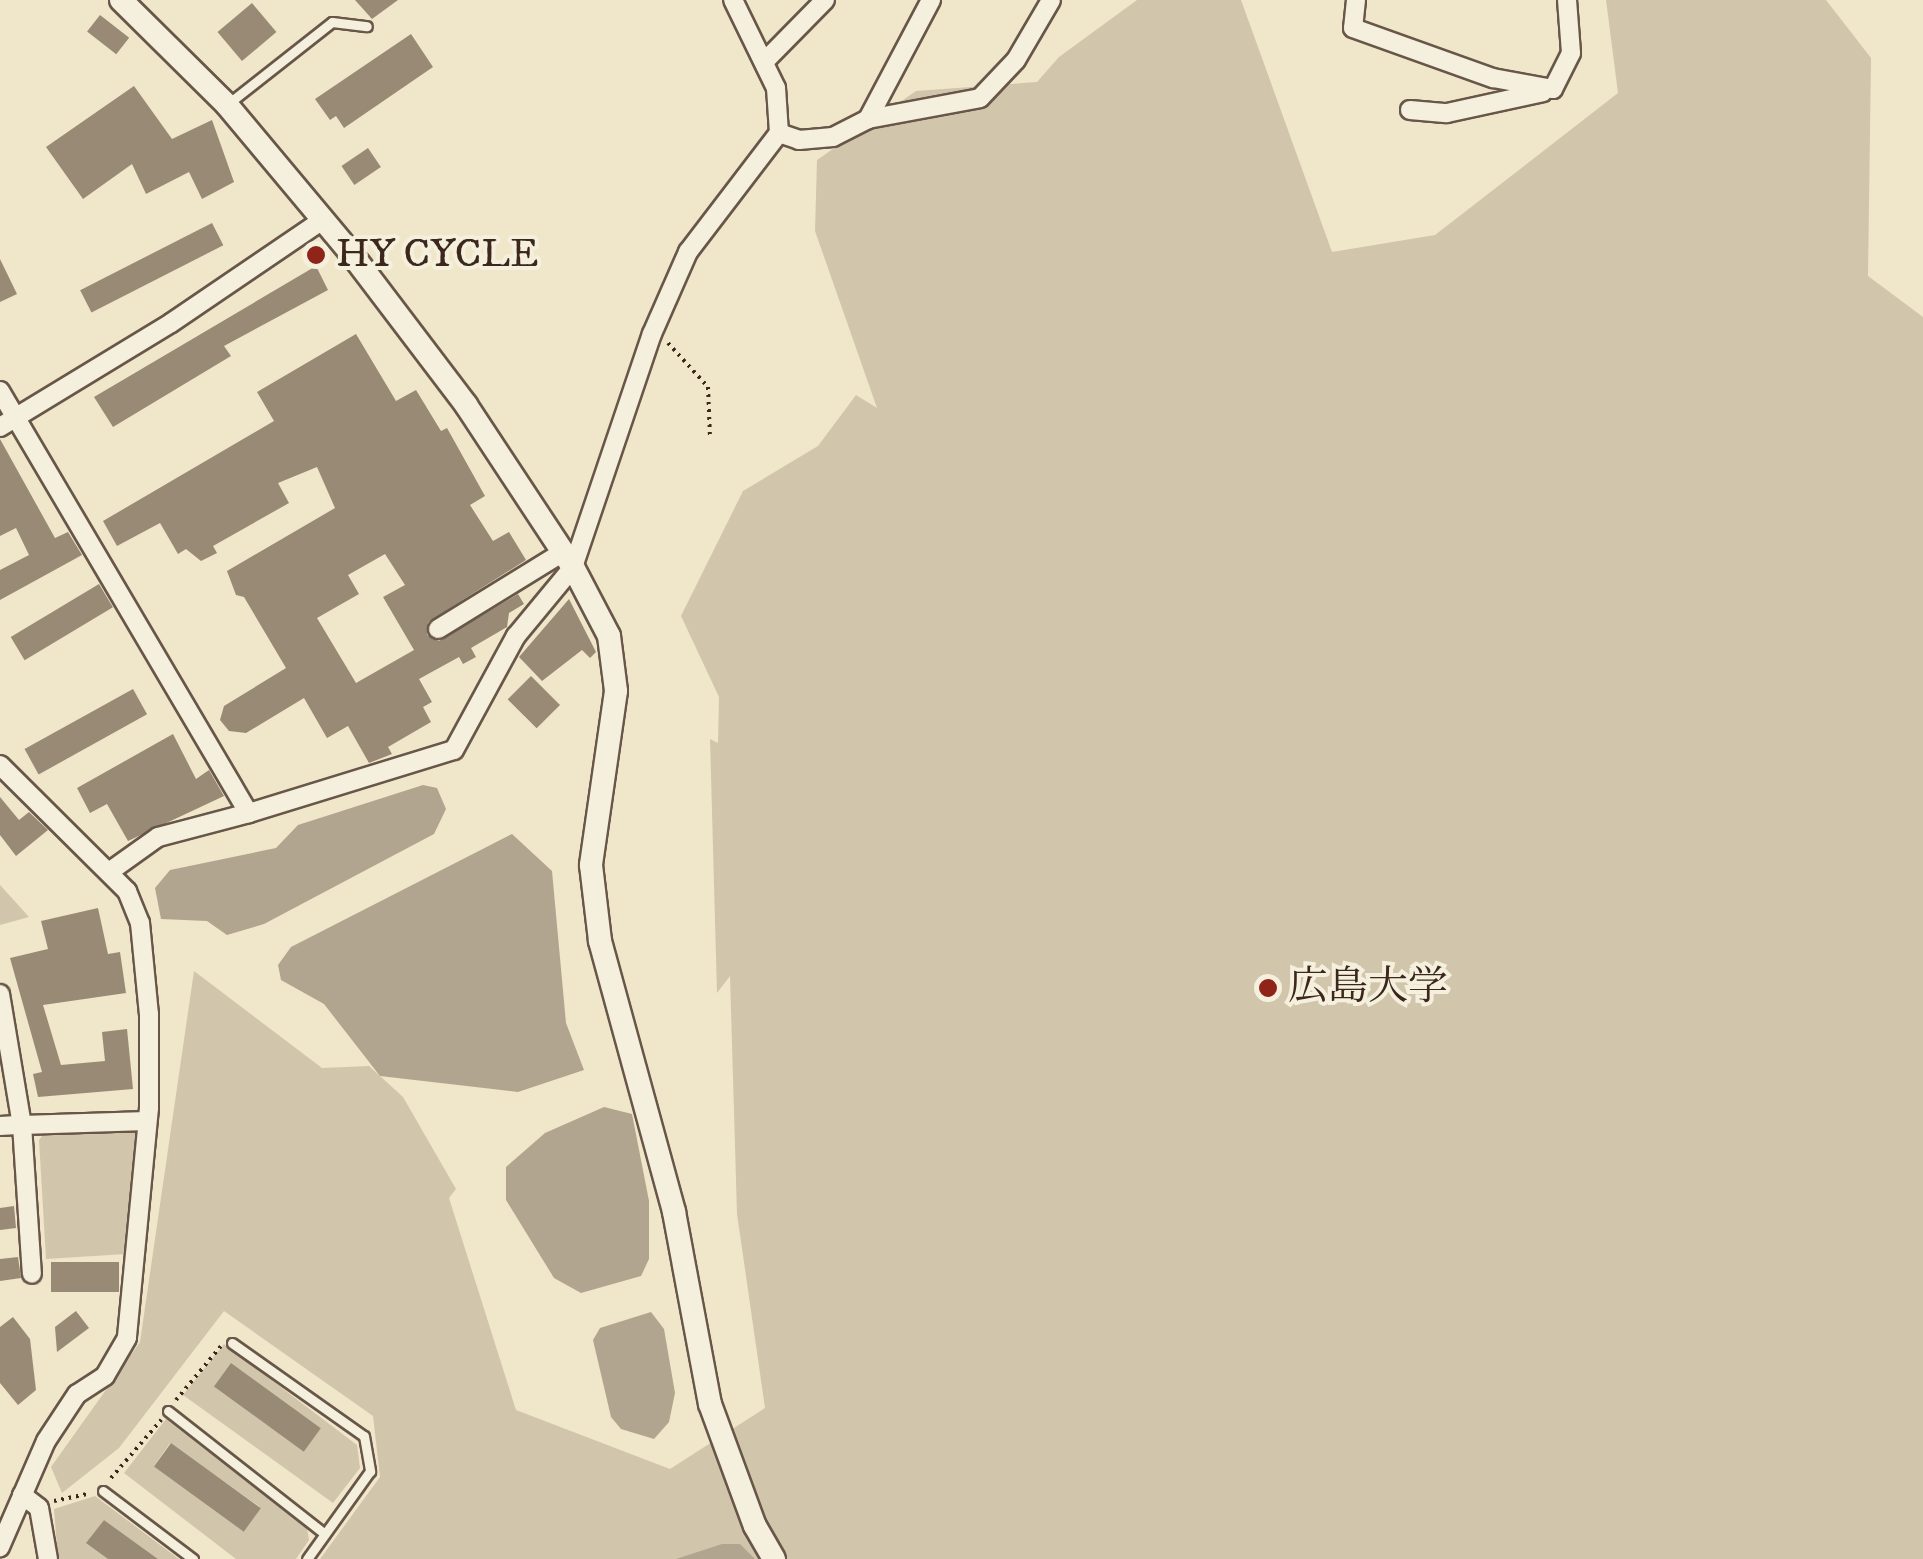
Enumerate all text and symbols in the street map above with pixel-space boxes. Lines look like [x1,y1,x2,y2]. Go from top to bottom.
place label: HY CYCLE [336,231,538,279]
marker: HY CYCLE [305,244,327,266]
place label: 広島大学 [1288,964,1448,1012]
marker: 広島大学 [1257,977,1279,999]

